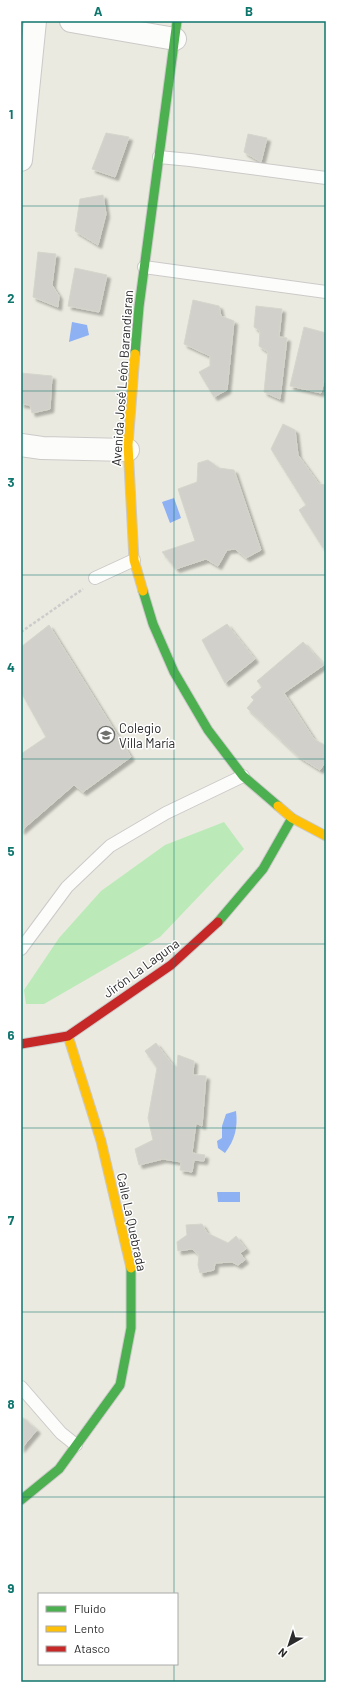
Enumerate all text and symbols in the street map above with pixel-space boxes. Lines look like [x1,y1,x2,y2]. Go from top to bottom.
text: A [94,3,103,19]
text: B [245,3,253,19]
text: 1 [9,106,13,122]
street label: Avenida José León Barandiaran [108,289,136,467]
text: 2 [7,290,15,306]
text: 3 [7,474,15,490]
text: 4 [7,659,15,675]
place label: Colegio Villa María [119,720,175,751]
school or university icon: Colegio Villa María [96,725,116,745]
text: 5 [7,843,15,859]
street label: Jirón La Laguna [100,935,182,1001]
text: 6 [8,1027,15,1043]
street label: Calle La Quebrada [114,1171,150,1273]
text: 7 [8,1212,15,1228]
text: 8 [7,1396,15,1412]
text: 9 [8,1580,15,1596]
legend [38,1593,178,1665]
text: Fluido [74,1601,106,1615]
text: Lento [74,1621,104,1635]
north arrow [269,1625,309,1665]
text: Atasco [74,1641,110,1655]
text: N [275,1646,289,1661]

